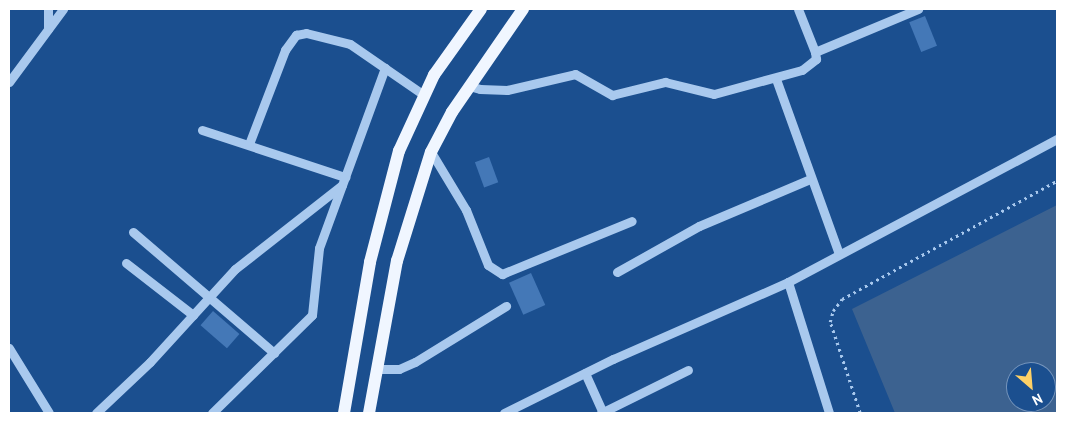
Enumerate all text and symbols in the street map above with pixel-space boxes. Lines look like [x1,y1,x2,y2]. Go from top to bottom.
north arrow [1006,362,1056,412]
text: N [1029,389,1046,410]

